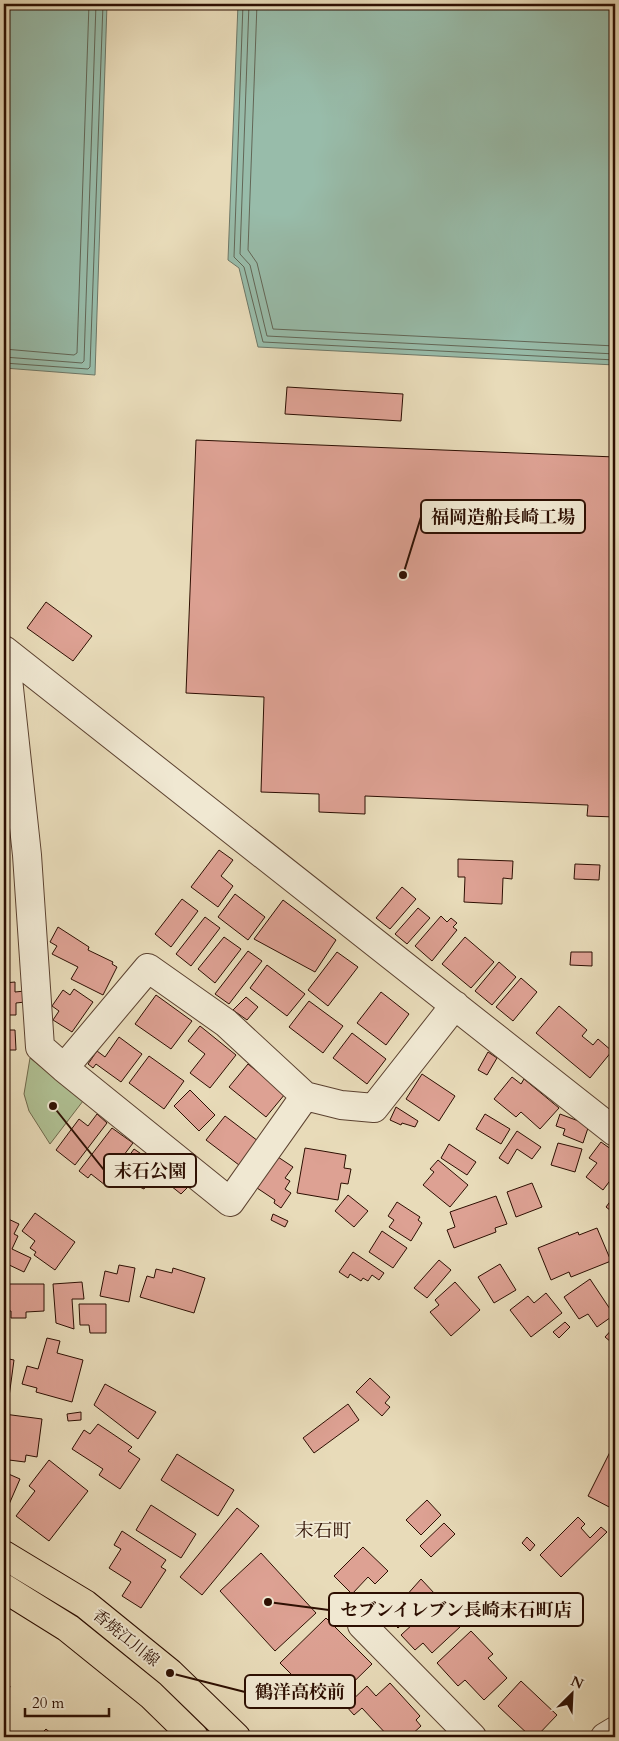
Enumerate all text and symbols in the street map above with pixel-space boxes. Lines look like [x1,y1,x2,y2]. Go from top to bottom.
callout: 福岡造船長崎工場 [421,500,585,533]
text: 福岡造船長崎工場 [431,505,575,530]
callout: 末石公園 [104,1154,196,1187]
text: 末石公園 [114,1159,186,1184]
district label: 末石町 [294,1518,352,1544]
callout: セブンイレブン長崎末石町店 [329,1593,583,1626]
text: セブンイレブン長崎末石町店 [340,1598,572,1623]
street label: 香焼江川線 [88,1604,164,1672]
north arrow [546,1668,596,1718]
text: N [568,1671,587,1694]
callout: 鶴洋高校前 [245,1675,355,1708]
text: 鶴洋高校前 [255,1680,345,1705]
scale bar [25,1686,109,1718]
text: 20 m [32,1693,64,1713]

